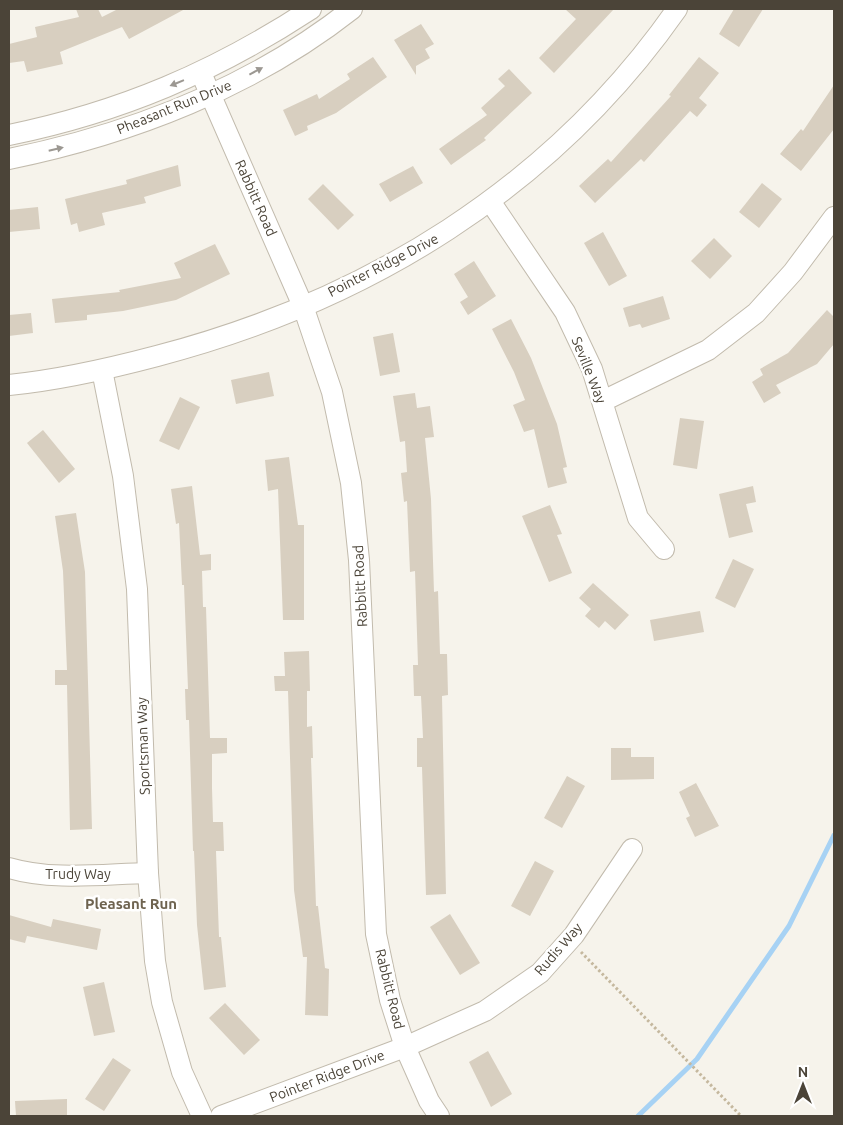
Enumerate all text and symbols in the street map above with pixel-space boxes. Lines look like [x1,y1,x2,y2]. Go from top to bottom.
one-way arrow [249,67,263,75]
street label: Pheasant Run Drive [114,77,234,137]
one-way arrow [169,79,184,87]
one-way arrow [49,145,64,153]
street label: Rabbitt Road [232,157,280,239]
street label: Pointer Ridge Drive [325,230,441,300]
street label: Seville Way [568,334,610,406]
street label: Rabbitt Road [350,545,370,627]
street label: Sportsman Way [133,697,153,795]
street label: Trudy Way [45,866,111,882]
district label: Pleasant Run [85,895,177,912]
street label: Rudis Way [531,919,585,978]
street label: Rabbitt Road [372,947,408,1031]
street label: Pointer Ridge Drive [267,1047,387,1105]
north arrow [778,1060,828,1110]
text: N [798,1064,808,1080]

